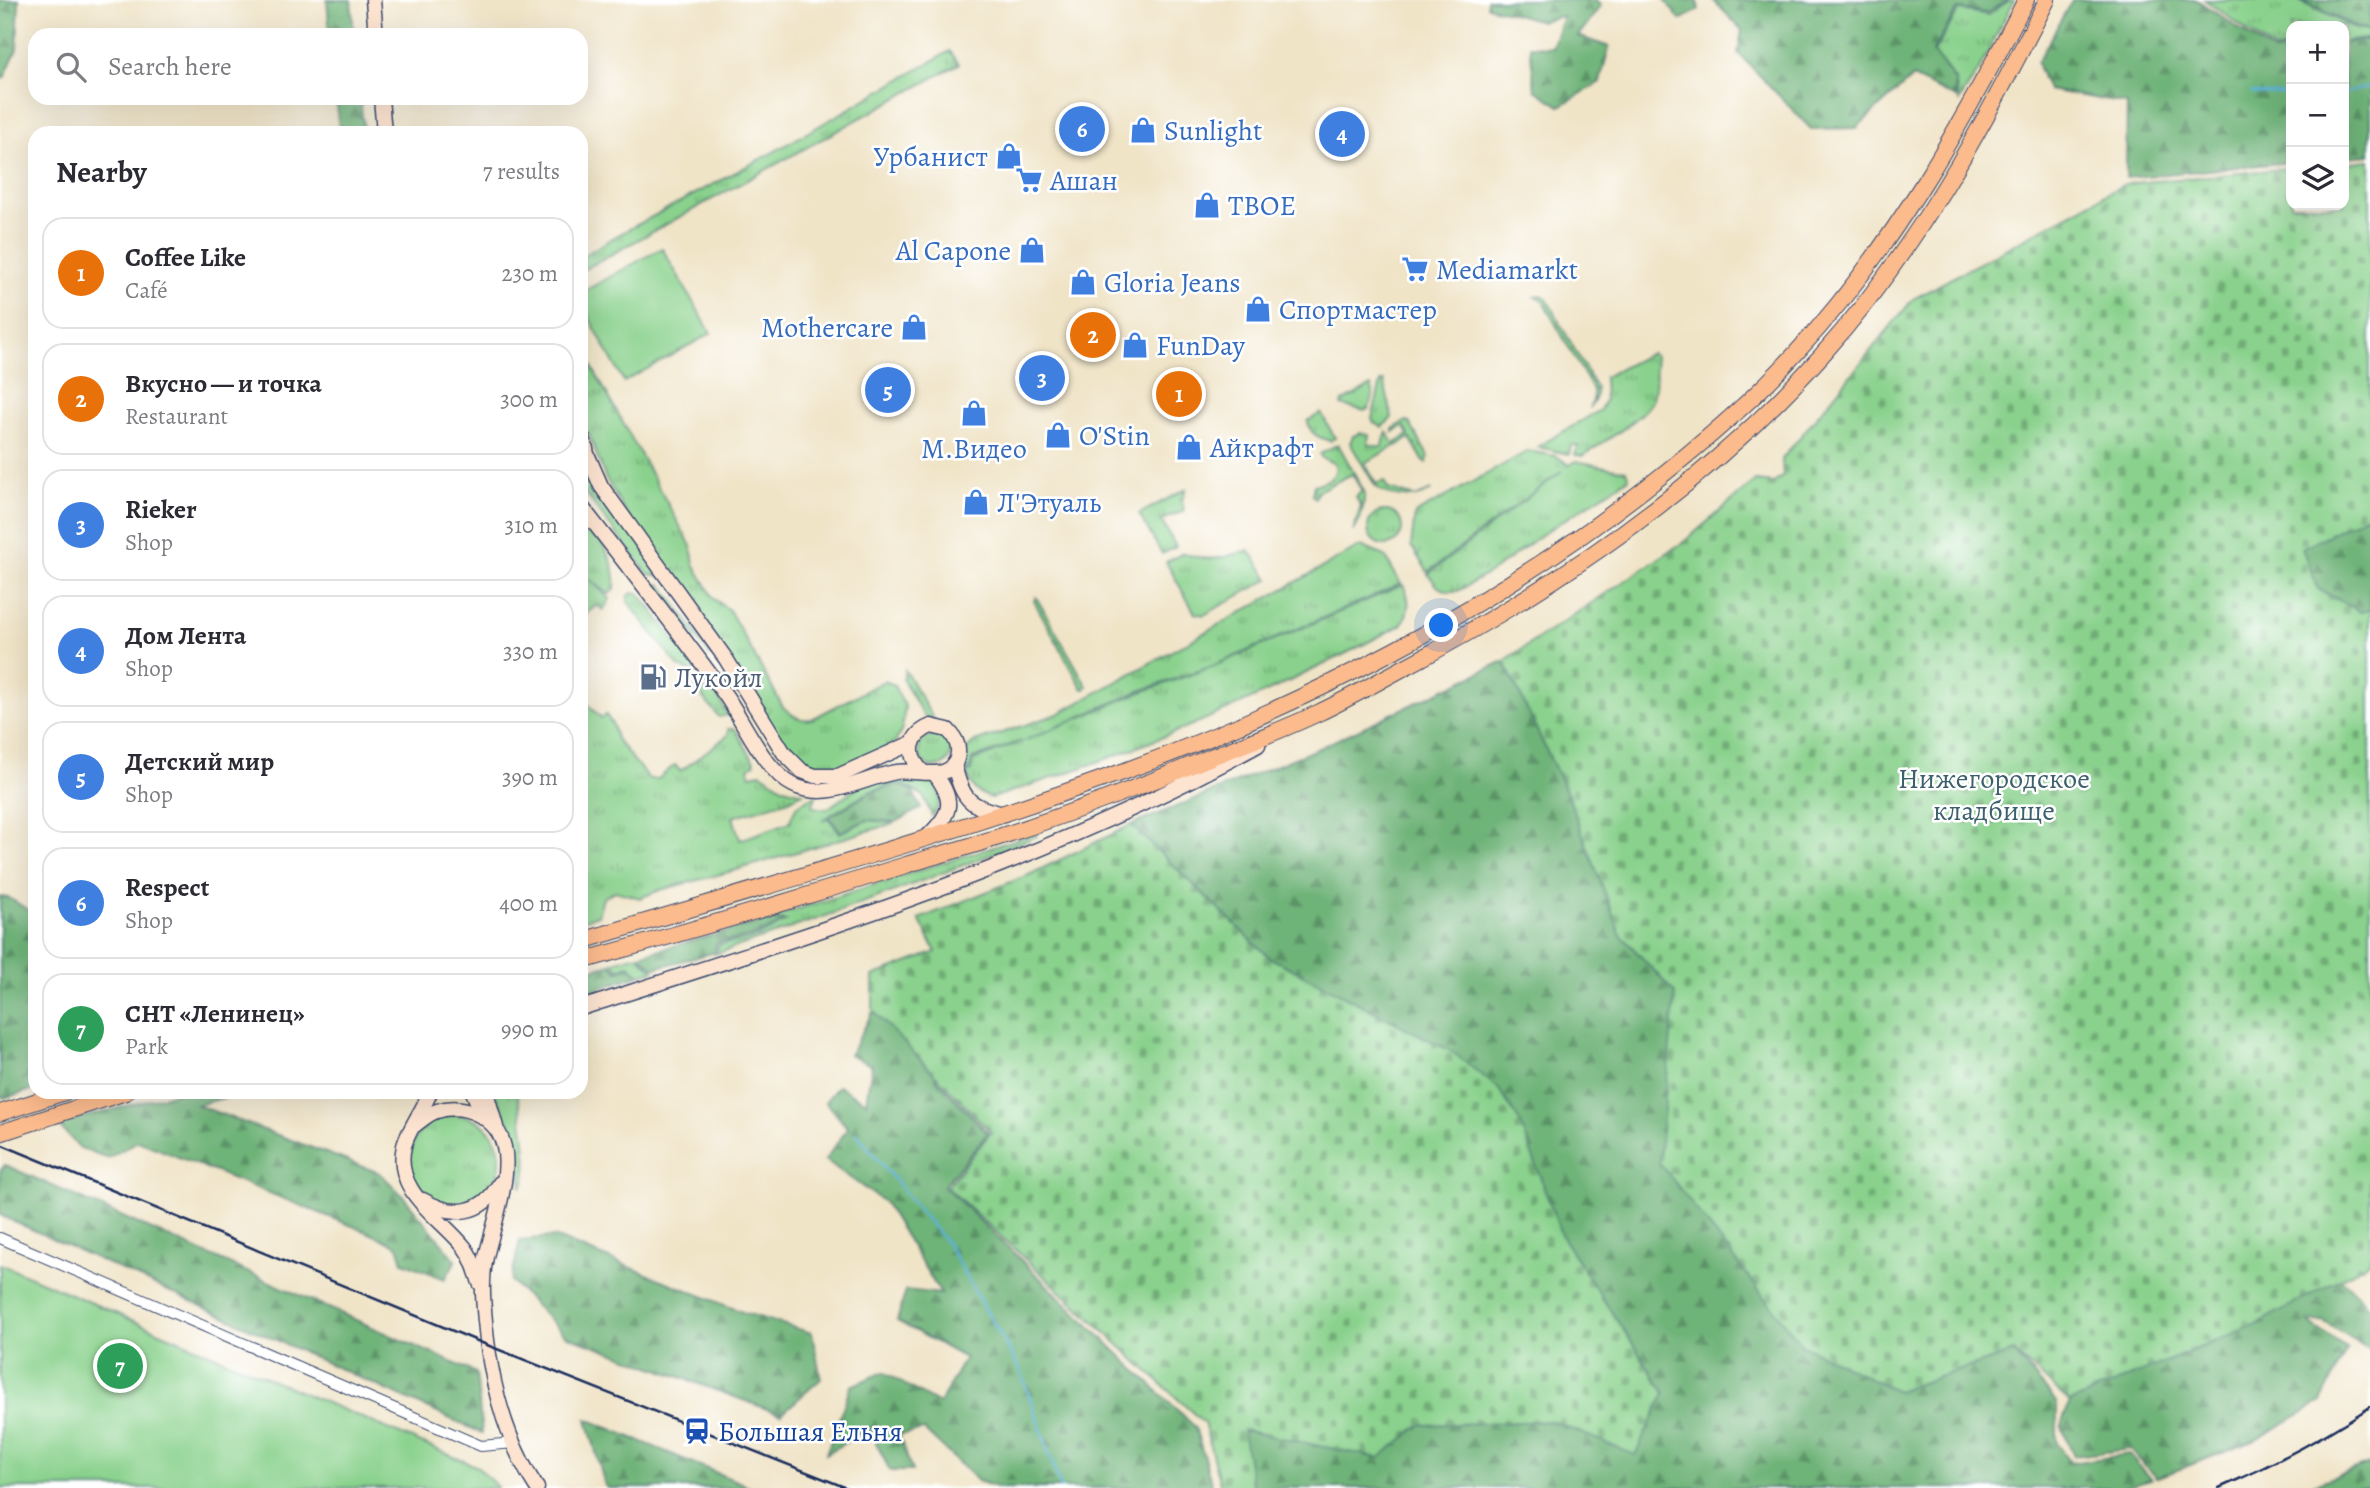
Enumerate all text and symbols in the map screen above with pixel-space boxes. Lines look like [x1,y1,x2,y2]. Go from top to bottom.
map controls [2286,21,2349,210]
button: + [2286,21,2349,84]
search box [28,28,588,105]
icon: search [52,48,90,86]
text: Search here [108,49,232,84]
button: − [2286,84,2349,147]
pin: 6 [1059,103,1105,155]
pin: 4 [1319,108,1365,160]
place label: Sunlight [1164,112,1262,150]
shop icon: Sunlight [1128,115,1158,145]
place label: Урбанист [873,138,988,176]
shop icon: Урбанист [994,141,1024,171]
button: layers [2286,147,2349,210]
text: Nearby [56,152,147,192]
text: 7 results [483,156,560,187]
place label: Ашан [1049,162,1118,200]
supermarket icon: Ашан [1014,165,1044,195]
place label: ТВОЕ [1228,187,1296,225]
shop icon: ТВОЕ [1192,190,1222,220]
place label: Al Capone [895,232,1011,270]
shop icon: Al Capone [1017,235,1047,265]
text: Coffee Like [125,240,246,275]
place label: Mediamarkt [1436,251,1578,289]
supermarket icon: Mediamarkt [1400,254,1430,284]
text: 1 [77,258,85,289]
text: 230 m [502,258,558,289]
place label: Gloria Jeans [1104,264,1241,302]
shop icon: Gloria Jeans [1068,267,1098,297]
text: Café [125,275,168,306]
place label: Спортмастер [1279,291,1437,329]
shop icon: Спортмастер [1243,294,1273,324]
place label: Mothercare [761,309,893,347]
pin: 2 [1070,309,1116,361]
shop icon: Mothercare [899,312,929,342]
place label: FunDay [1156,327,1245,365]
shop icon: FunDay [1120,330,1150,360]
pin: 3 [1019,352,1065,404]
pin: 5 [865,364,911,416]
text: Вкусно — и точка [125,366,322,401]
pin: 1 [1156,368,1202,420]
text: 2 [75,384,87,415]
text: 300 m [500,384,558,415]
shop icon: М.Видео [959,398,989,428]
text: Restaurant [125,401,228,432]
place label: O'Stin [1079,417,1150,455]
shop icon: O'Stin [1043,420,1073,450]
place label: Айкрафт [1209,429,1314,467]
place label: М.Видео [921,430,1027,468]
shop icon: Айкрафт [1174,432,1204,462]
place label: Л'Этуаль [997,484,1101,522]
shop icon: Л'Этуаль [961,487,991,517]
text: Rieker [125,492,197,527]
text: 3 [76,510,86,541]
text: 310 m [505,510,558,541]
text: Shop [125,527,173,558]
your location [1424,608,1458,642]
text: Дом Лента [125,618,246,653]
text: 4 [76,636,86,667]
text: 330 m [503,636,558,667]
text: Shop [125,653,173,684]
place label: Лукойл [674,659,763,697]
fuel station icon: Лукойл [638,662,668,692]
text: Детский мир [125,744,274,779]
park label: Нижегородское кладбище [1898,760,2090,830]
text: 5 [76,762,86,793]
text: 390 m [502,762,558,793]
text: Shop [125,779,173,810]
text: Respect [125,870,209,905]
text: 6 [76,888,86,919]
text: 400 m [499,888,558,919]
text: Shop [125,905,173,936]
text: СНТ «Ленинец» [125,996,305,1031]
text: 7 [76,1014,86,1045]
text: 990 m [501,1014,558,1045]
text: Park [125,1031,168,1062]
pin: 7 [97,1340,143,1392]
place label: Большая Ельня [718,1413,902,1451]
station icon: Большая Ельня [682,1416,712,1446]

